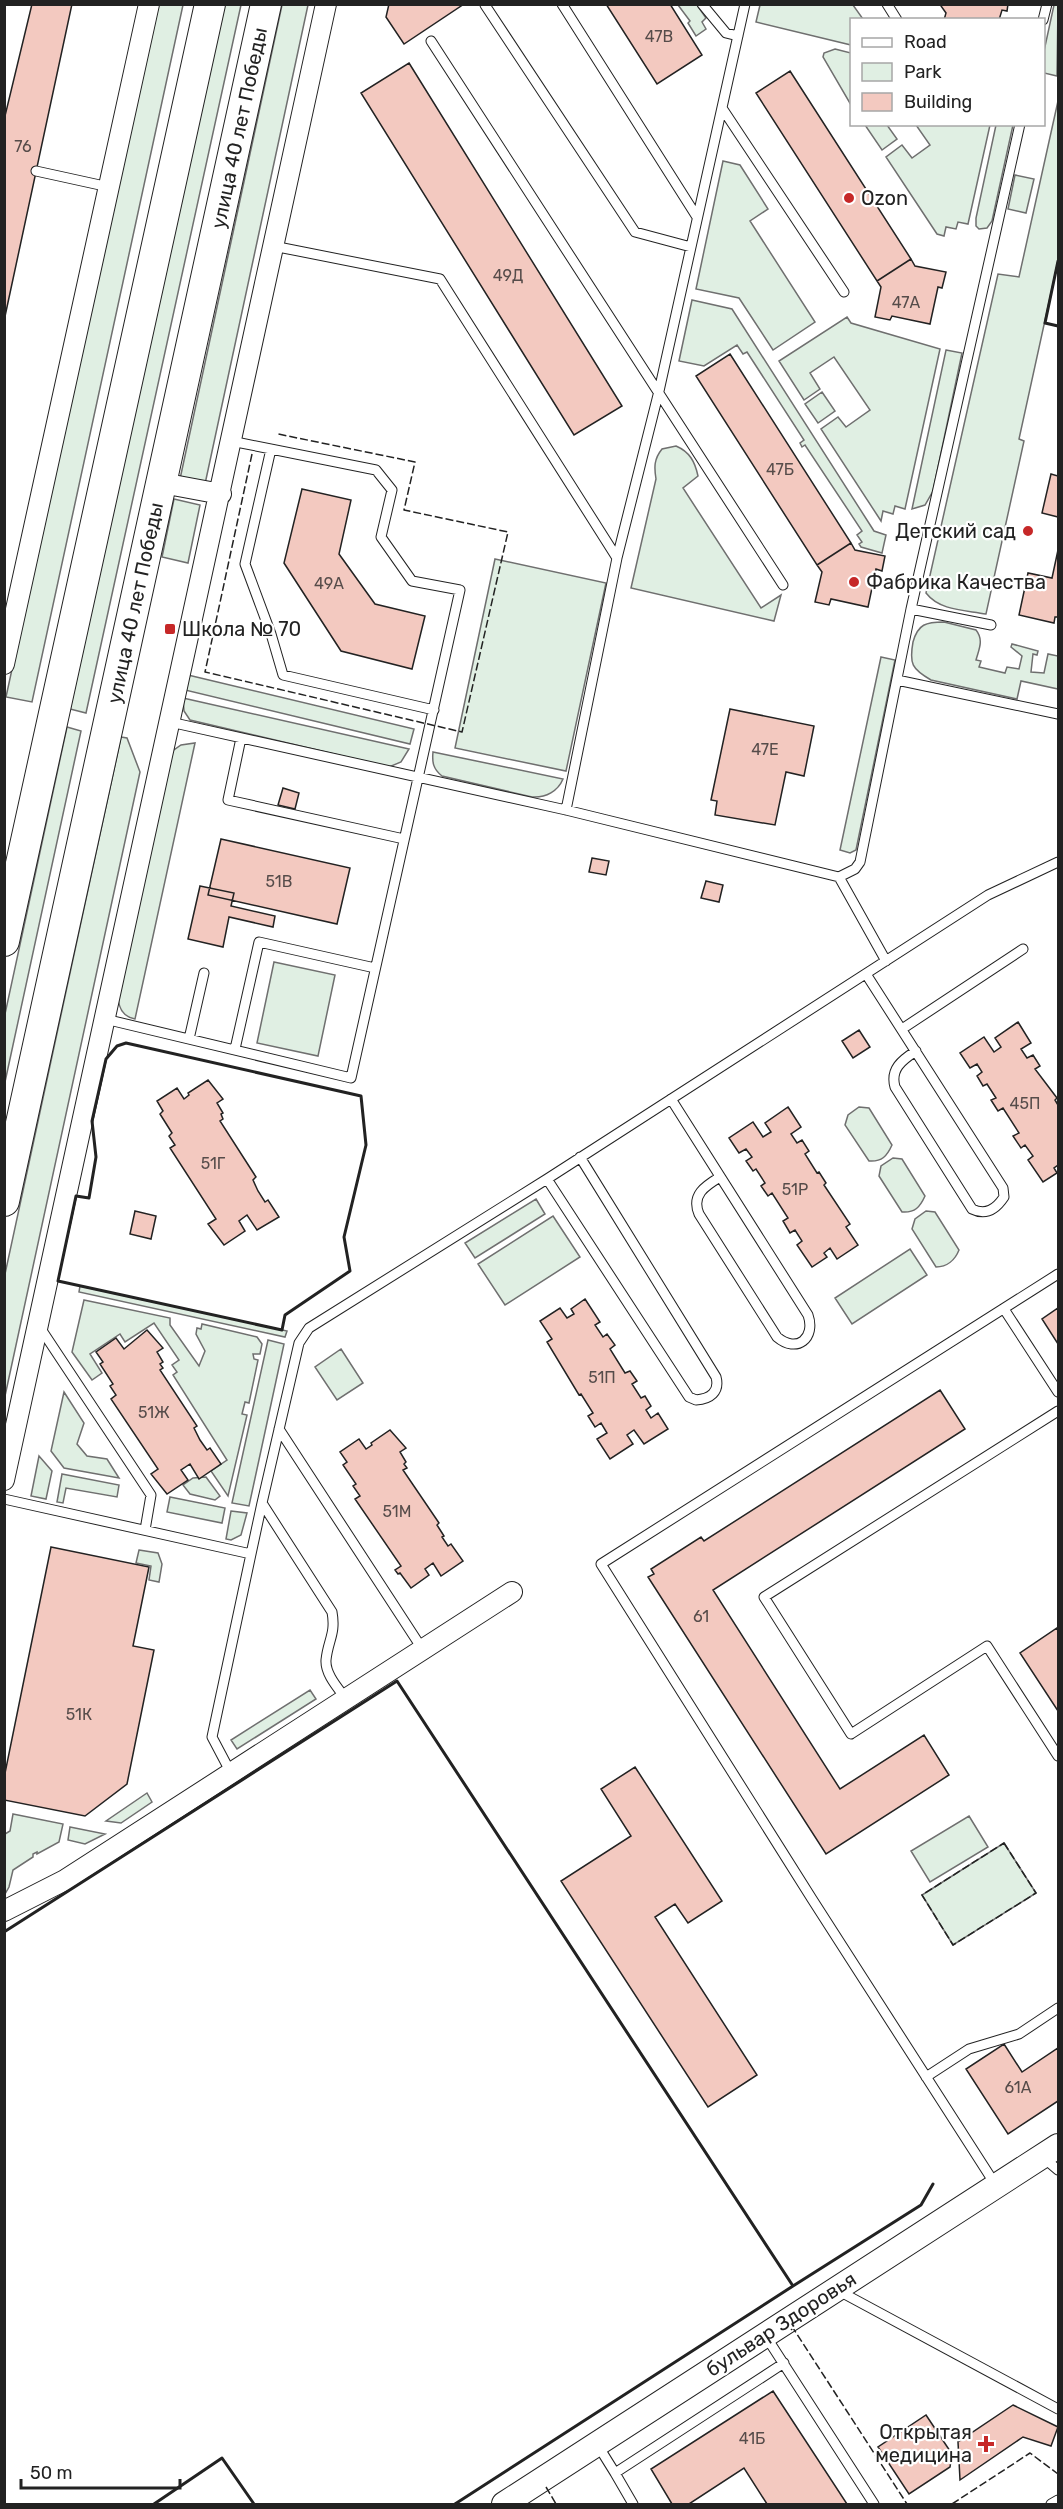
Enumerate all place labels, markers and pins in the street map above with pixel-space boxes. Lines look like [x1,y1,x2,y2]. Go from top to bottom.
place label: Ozon [861,186,908,210]
marker: Ozon [842,191,856,205]
place label: Детский сад [895,519,1016,543]
marker: Детский сад [1021,524,1035,538]
place label: Фабрика Качества [866,570,1046,594]
marker: Фабрика Качества [847,575,861,589]
place label: Школа № 70 [182,617,301,641]
marker: Школа № 70 [163,622,177,636]
place label: Открытая медицина [875,2420,972,2467]
marker: Открытая медицина [977,2435,995,2453]

